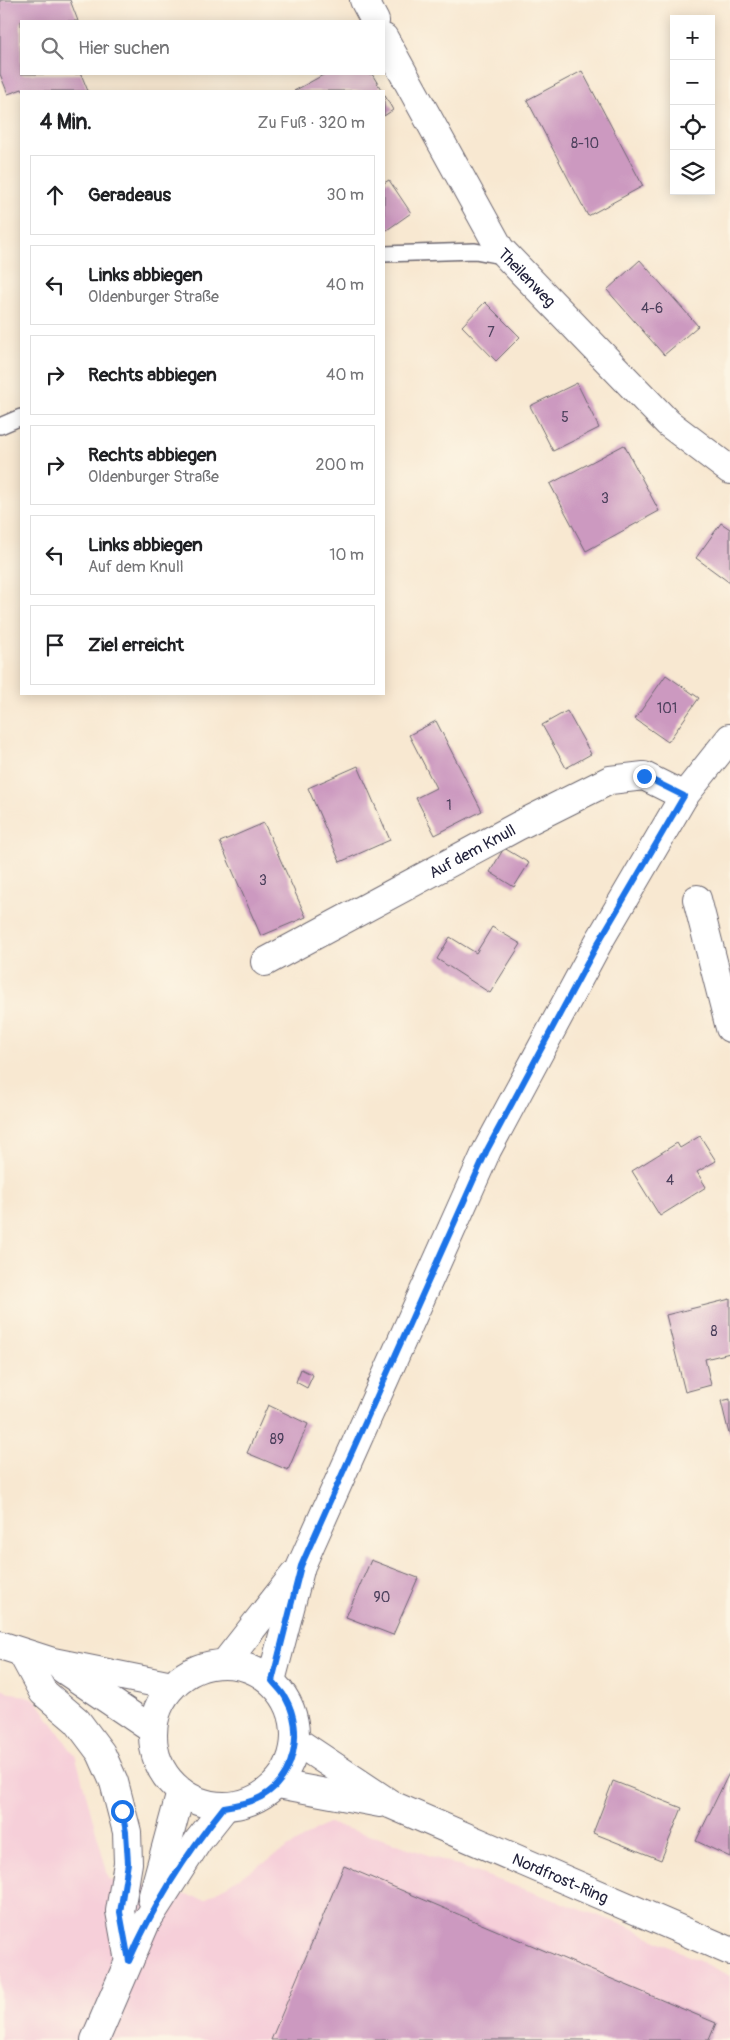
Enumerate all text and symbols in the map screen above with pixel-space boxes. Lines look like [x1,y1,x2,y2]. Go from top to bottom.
map controls [670,15,715,195]
button: + [670,15,715,60]
search box [20,20,385,75]
icon: search [38,34,66,62]
text: Hier suchen [78,36,170,60]
button: − [670,60,715,105]
button: locate [670,105,715,150]
text: 4 Min. [40,109,92,136]
text: Zu Fuß · 320 m [258,113,365,133]
house number: 8-10 [571,135,599,152]
button: layers [670,150,715,195]
icon: ahead [41,181,69,209]
text: Geradeaus [88,183,171,207]
text: 30 m [326,185,364,205]
street label: Theilenweg [493,244,560,312]
text: Links abbiegen [88,263,203,287]
icon: left [41,271,69,299]
text: 40 m [326,275,364,295]
text: Oldenburger Straße [88,287,219,307]
house number: 4-6 [641,300,663,317]
house number: 7 [487,324,495,341]
icon: right [41,361,69,389]
text: Rechts abbiegen [88,363,217,387]
text: 40 m [326,365,364,385]
house number: 5 [561,409,569,426]
text: Rechts abbiegen [88,443,217,467]
icon: right [41,451,69,479]
text: 200 m [316,455,364,475]
text: Oldenburger Straße [88,467,219,487]
house number: 3 [601,490,609,507]
text: Links abbiegen [88,533,203,557]
icon: left [41,541,69,569]
text: 10 m [329,545,364,565]
text: Auf dem Knull [88,557,184,577]
icon: arrive [41,631,69,659]
text: Ziel erreicht [88,633,184,657]
house number: 101 [657,700,677,717]
route end [633,765,656,788]
house number: 1 [446,797,452,814]
street label: Auf dem Knull [426,820,519,883]
house number: 3 [259,872,267,889]
house number: 4 [666,1172,674,1189]
house number: 8 [710,1323,718,1340]
house number: 89 [270,1431,284,1448]
house number: 90 [374,1589,390,1606]
route start [111,1800,134,1823]
street label: Nordfrost-Ring [509,1849,611,1908]

